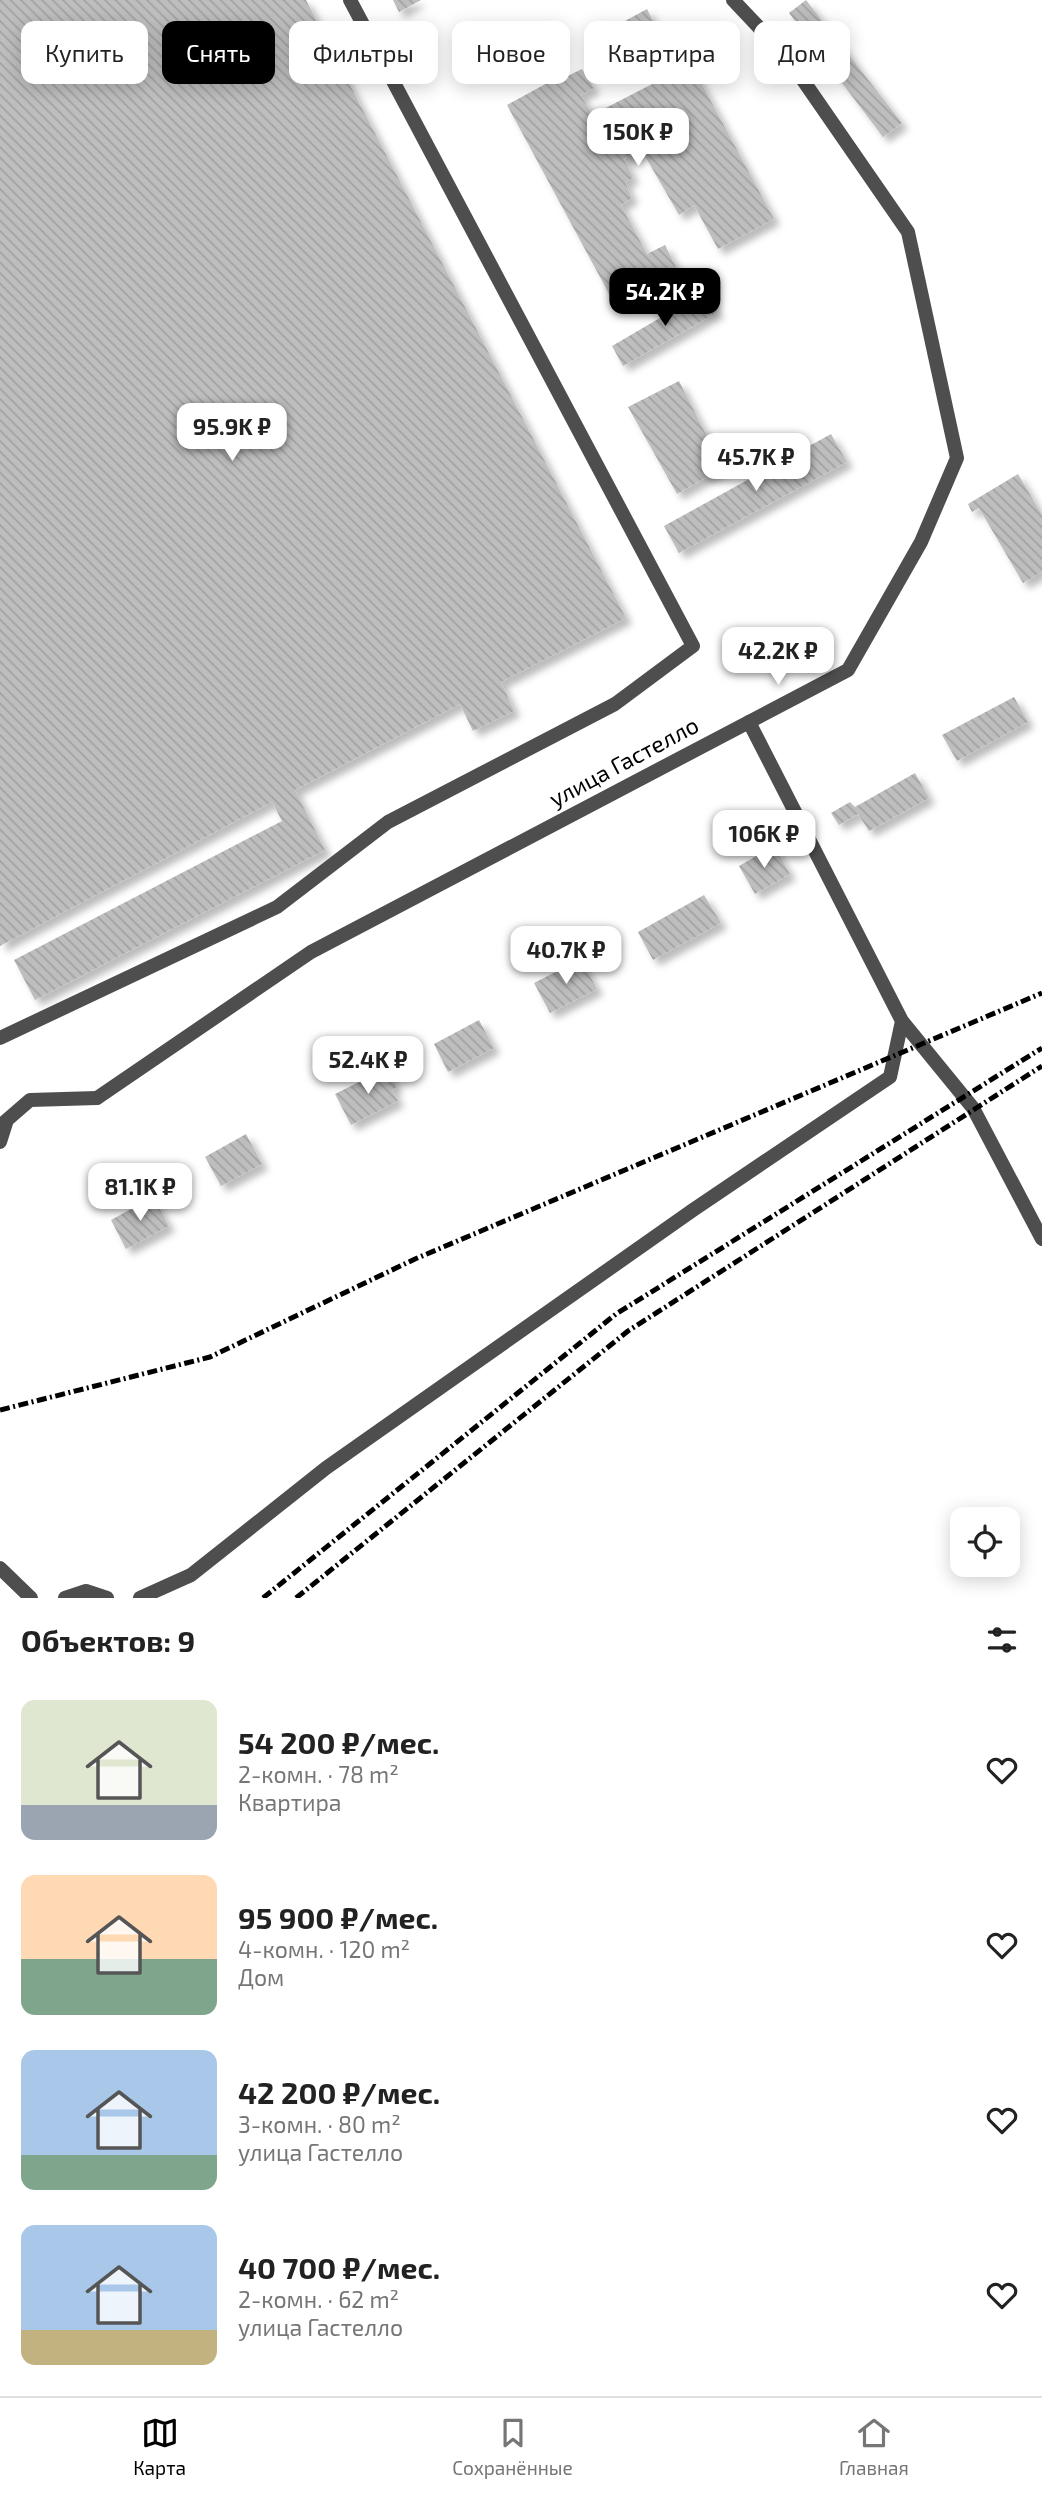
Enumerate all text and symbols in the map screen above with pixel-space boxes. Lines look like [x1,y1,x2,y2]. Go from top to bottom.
chip: Купить [21,21,148,84]
chip: Снять [162,21,275,84]
chip: Фильтры [289,21,438,84]
chip: Новое [452,21,570,84]
chip: Квартира [584,21,740,84]
chip: Дом [754,21,850,84]
pin: 150K ₽ [581,108,695,168]
text: 150K ₽ [603,117,673,145]
pin: 54.2K ₽ [600,268,730,328]
text: 54.2K ₽ [625,277,705,305]
pin: 95.9K ₽ [167,404,297,463]
text: 95.9K ₽ [193,412,271,440]
pin: 45.7K ₽ [691,434,821,493]
text: 45.7K ₽ [717,442,795,470]
pin: 42.2K ₽ [713,628,843,687]
text: 42.2K ₽ [738,636,818,664]
street label: улица Гастелло [544,710,703,813]
pin: 106K ₽ [707,810,821,870]
text: 106K ₽ [729,819,799,847]
pin: 40.7K ₽ [501,926,631,986]
text: 40.7K ₽ [526,935,606,963]
pin: 52.4K ₽ [303,1036,433,1096]
text: 52.4K ₽ [328,1045,408,1073]
pin: 81.1K ₽ [75,1164,205,1223]
text: 81.1K ₽ [104,1172,176,1200]
map controls [950,1507,1020,1577]
button: locate [950,1507,1020,1577]
icon: filters [983,1621,1021,1659]
text: Объектов: 9 [21,1622,195,1658]
text: 54 200 ₽/мес. [238,1724,439,1760]
icon: home [77,1728,161,1812]
icon: heart [983,1751,1021,1789]
text: 2-комн. · 78 m² [238,1760,399,1788]
text: Квартира [238,1788,342,1816]
text: 95 900 ₽/мес. [238,1899,438,1935]
icon: home [77,1903,161,1987]
icon: heart [983,1926,1021,1964]
text: 4-комн. · 120 m² [238,1935,410,1963]
text: Дом [238,1963,284,1991]
text: 42 200 ₽/мес. [238,2074,440,2110]
icon: home [77,2078,161,2162]
icon: heart [983,2101,1021,2139]
text: 3-комн. · 80 m² [238,2110,401,2138]
text: улица Гастелло [238,2138,403,2166]
text: 40 700 ₽/мес. [238,2249,440,2285]
icon: home [77,2253,161,2337]
icon: heart [983,2276,1021,2314]
text: 2-комн. · 62 m² [238,2285,399,2313]
text: улица Гастелло [238,2313,403,2341]
tab: Карта [133,2414,186,2479]
tab: Сохранённые [452,2414,573,2479]
tab: Главная [839,2414,909,2479]

